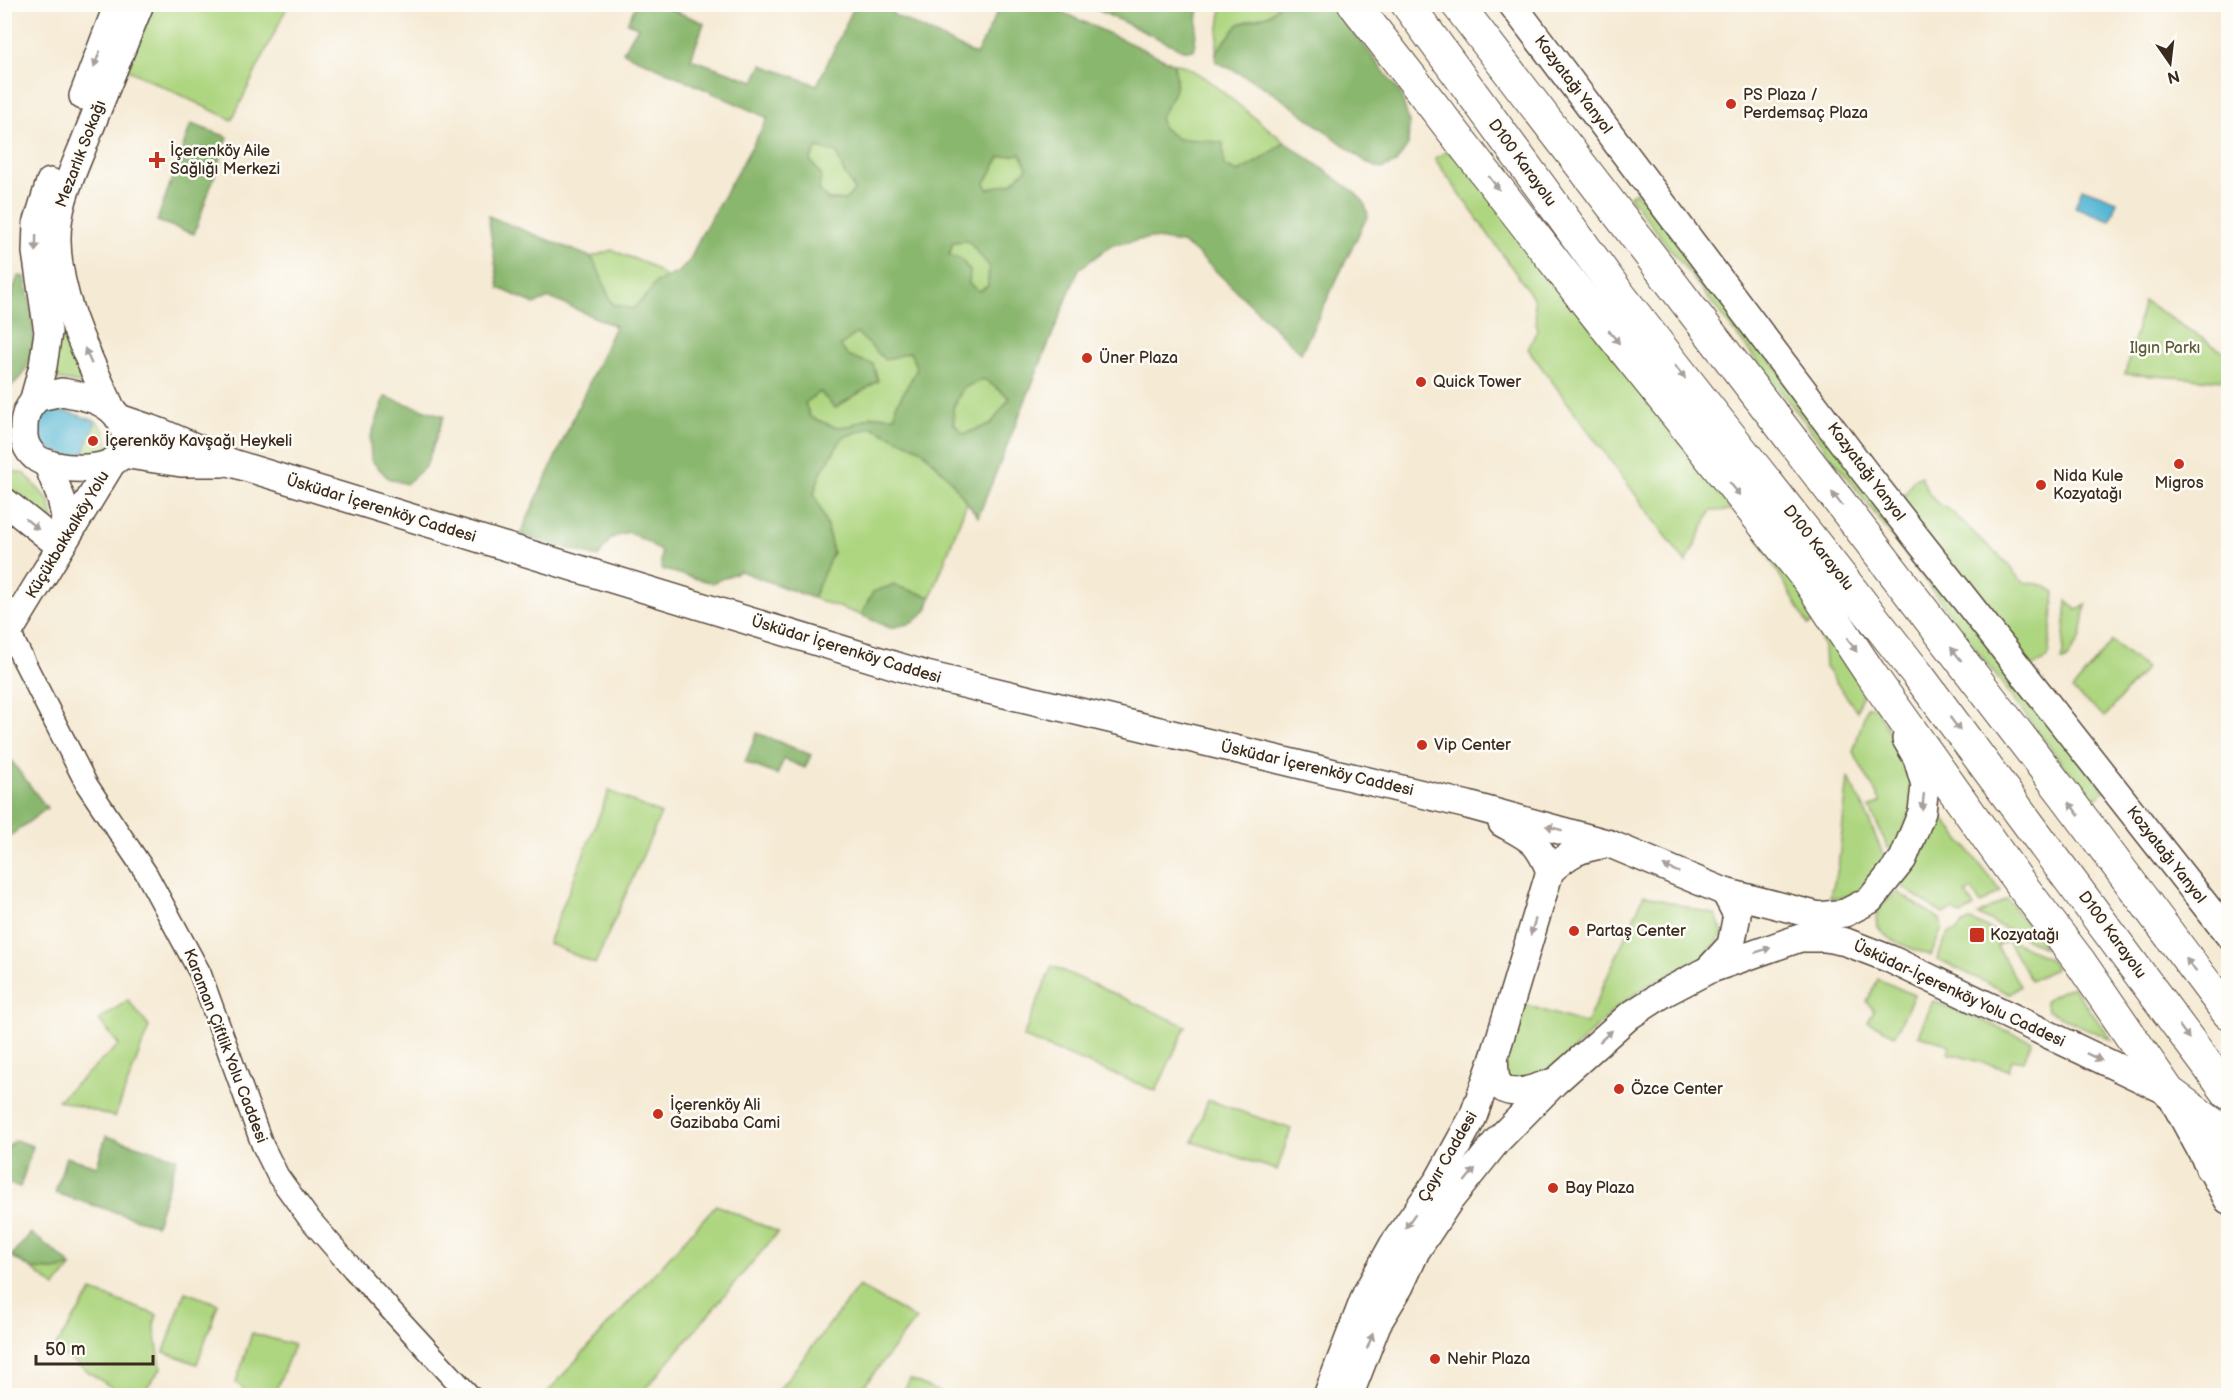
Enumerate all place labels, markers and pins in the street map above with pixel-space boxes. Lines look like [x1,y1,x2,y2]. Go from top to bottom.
place label: PS Plaza / Perdemsaç Plaza [1743,86,1868,123]
marker: PS Plaza / Perdemsaç Plaza [1724,97,1738,111]
place label: İçerenköy Aile Sağlığı Merkezi [170,140,280,179]
marker: İçerenköy Aile Sağlığı Merkezi [148,151,166,169]
place label: Üner Plaza [1099,347,1178,368]
marker: Üner Plaza [1080,351,1094,365]
place label: Quick Tower [1433,373,1521,392]
marker: Quick Tower [1414,375,1428,389]
place label: İçerenköy Kavşağı Heykeli [105,430,292,451]
marker: İçerenköy Kavşağı Heykeli [86,434,100,448]
marker: Migros [2172,457,2186,471]
place label: Nida Kule Kozyatağı [2053,467,2124,504]
place label: Migros [2154,474,2204,493]
marker: Nida Kule Kozyatağı [2034,478,2048,492]
place label: Vip Center [1434,736,1511,755]
marker: Vip Center [1415,738,1429,752]
place label: Partaş Center [1586,922,1686,941]
marker: Partaş Center [1567,924,1581,938]
marker: Kozyatağı [1968,926,1986,944]
place label: Kozyatağı [1990,926,2059,945]
place label: Özce Center [1631,1078,1723,1099]
marker: Özce Center [1612,1082,1626,1096]
place label: İçerenköy Ali Gazibaba Cami [670,1094,780,1133]
marker: İçerenköy Ali Gazibaba Cami [651,1107,665,1121]
place label: Bay Plaza [1565,1179,1635,1198]
marker: Bay Plaza [1546,1181,1560,1195]
place label: Nehir Plaza [1447,1350,1530,1369]
marker: Nehir Plaza [1428,1352,1442,1366]

